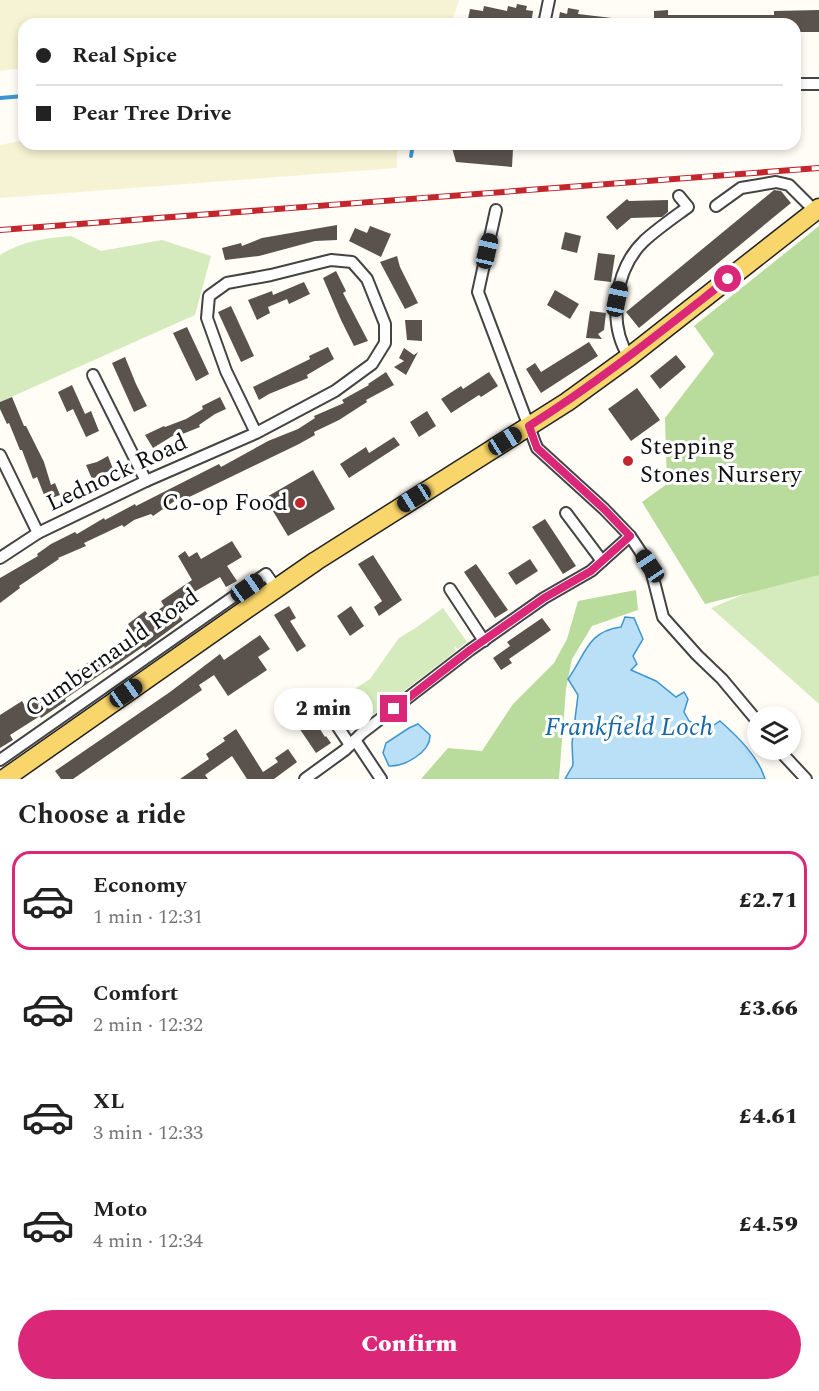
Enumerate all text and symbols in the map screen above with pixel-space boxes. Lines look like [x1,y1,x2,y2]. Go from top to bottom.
text: Real Spice [72,39,177,72]
text: Pear Tree Drive [72,97,232,130]
car [474,231,500,271]
route start [714,265,741,292]
car [604,280,630,318]
car [485,424,525,458]
street label: Lednock Road [40,425,194,521]
place label: Stepping Stones Nursery [640,429,803,493]
marker: Stepping Stones Nursery [621,454,635,468]
car [394,481,434,515]
place label: Co-op Food [162,485,288,521]
marker: Co-op Food [293,496,307,510]
car [632,546,668,586]
car [227,570,267,606]
street label: Cumbernauld Road [17,579,207,727]
car [106,675,146,711]
callout: 2 min [274,688,373,730]
text: 2 min [296,694,351,724]
route end [380,695,407,722]
map controls [747,706,801,760]
button: layers [747,706,801,760]
water label: Frankfield Loch [545,707,713,747]
text: Choose a ride [18,794,186,836]
text: Economy [93,869,186,902]
icon: car [21,874,75,928]
text: £2.71 [739,884,798,917]
text: 1 min · 12:31 [93,902,203,932]
text: Comfort [93,977,178,1010]
icon: car [21,982,75,1036]
text: £3.66 [739,992,798,1025]
text: 2 min · 12:32 [93,1010,203,1040]
text: XL [93,1085,124,1118]
icon: car [21,1090,75,1144]
text: £4.61 [739,1100,798,1133]
text: 3 min · 12:33 [93,1118,203,1148]
text: Moto [93,1193,147,1226]
icon: car [21,1198,75,1252]
text: £4.59 [739,1208,798,1241]
text: 4 min · 12:34 [93,1226,203,1256]
button: Confirm [18,1310,801,1379]

